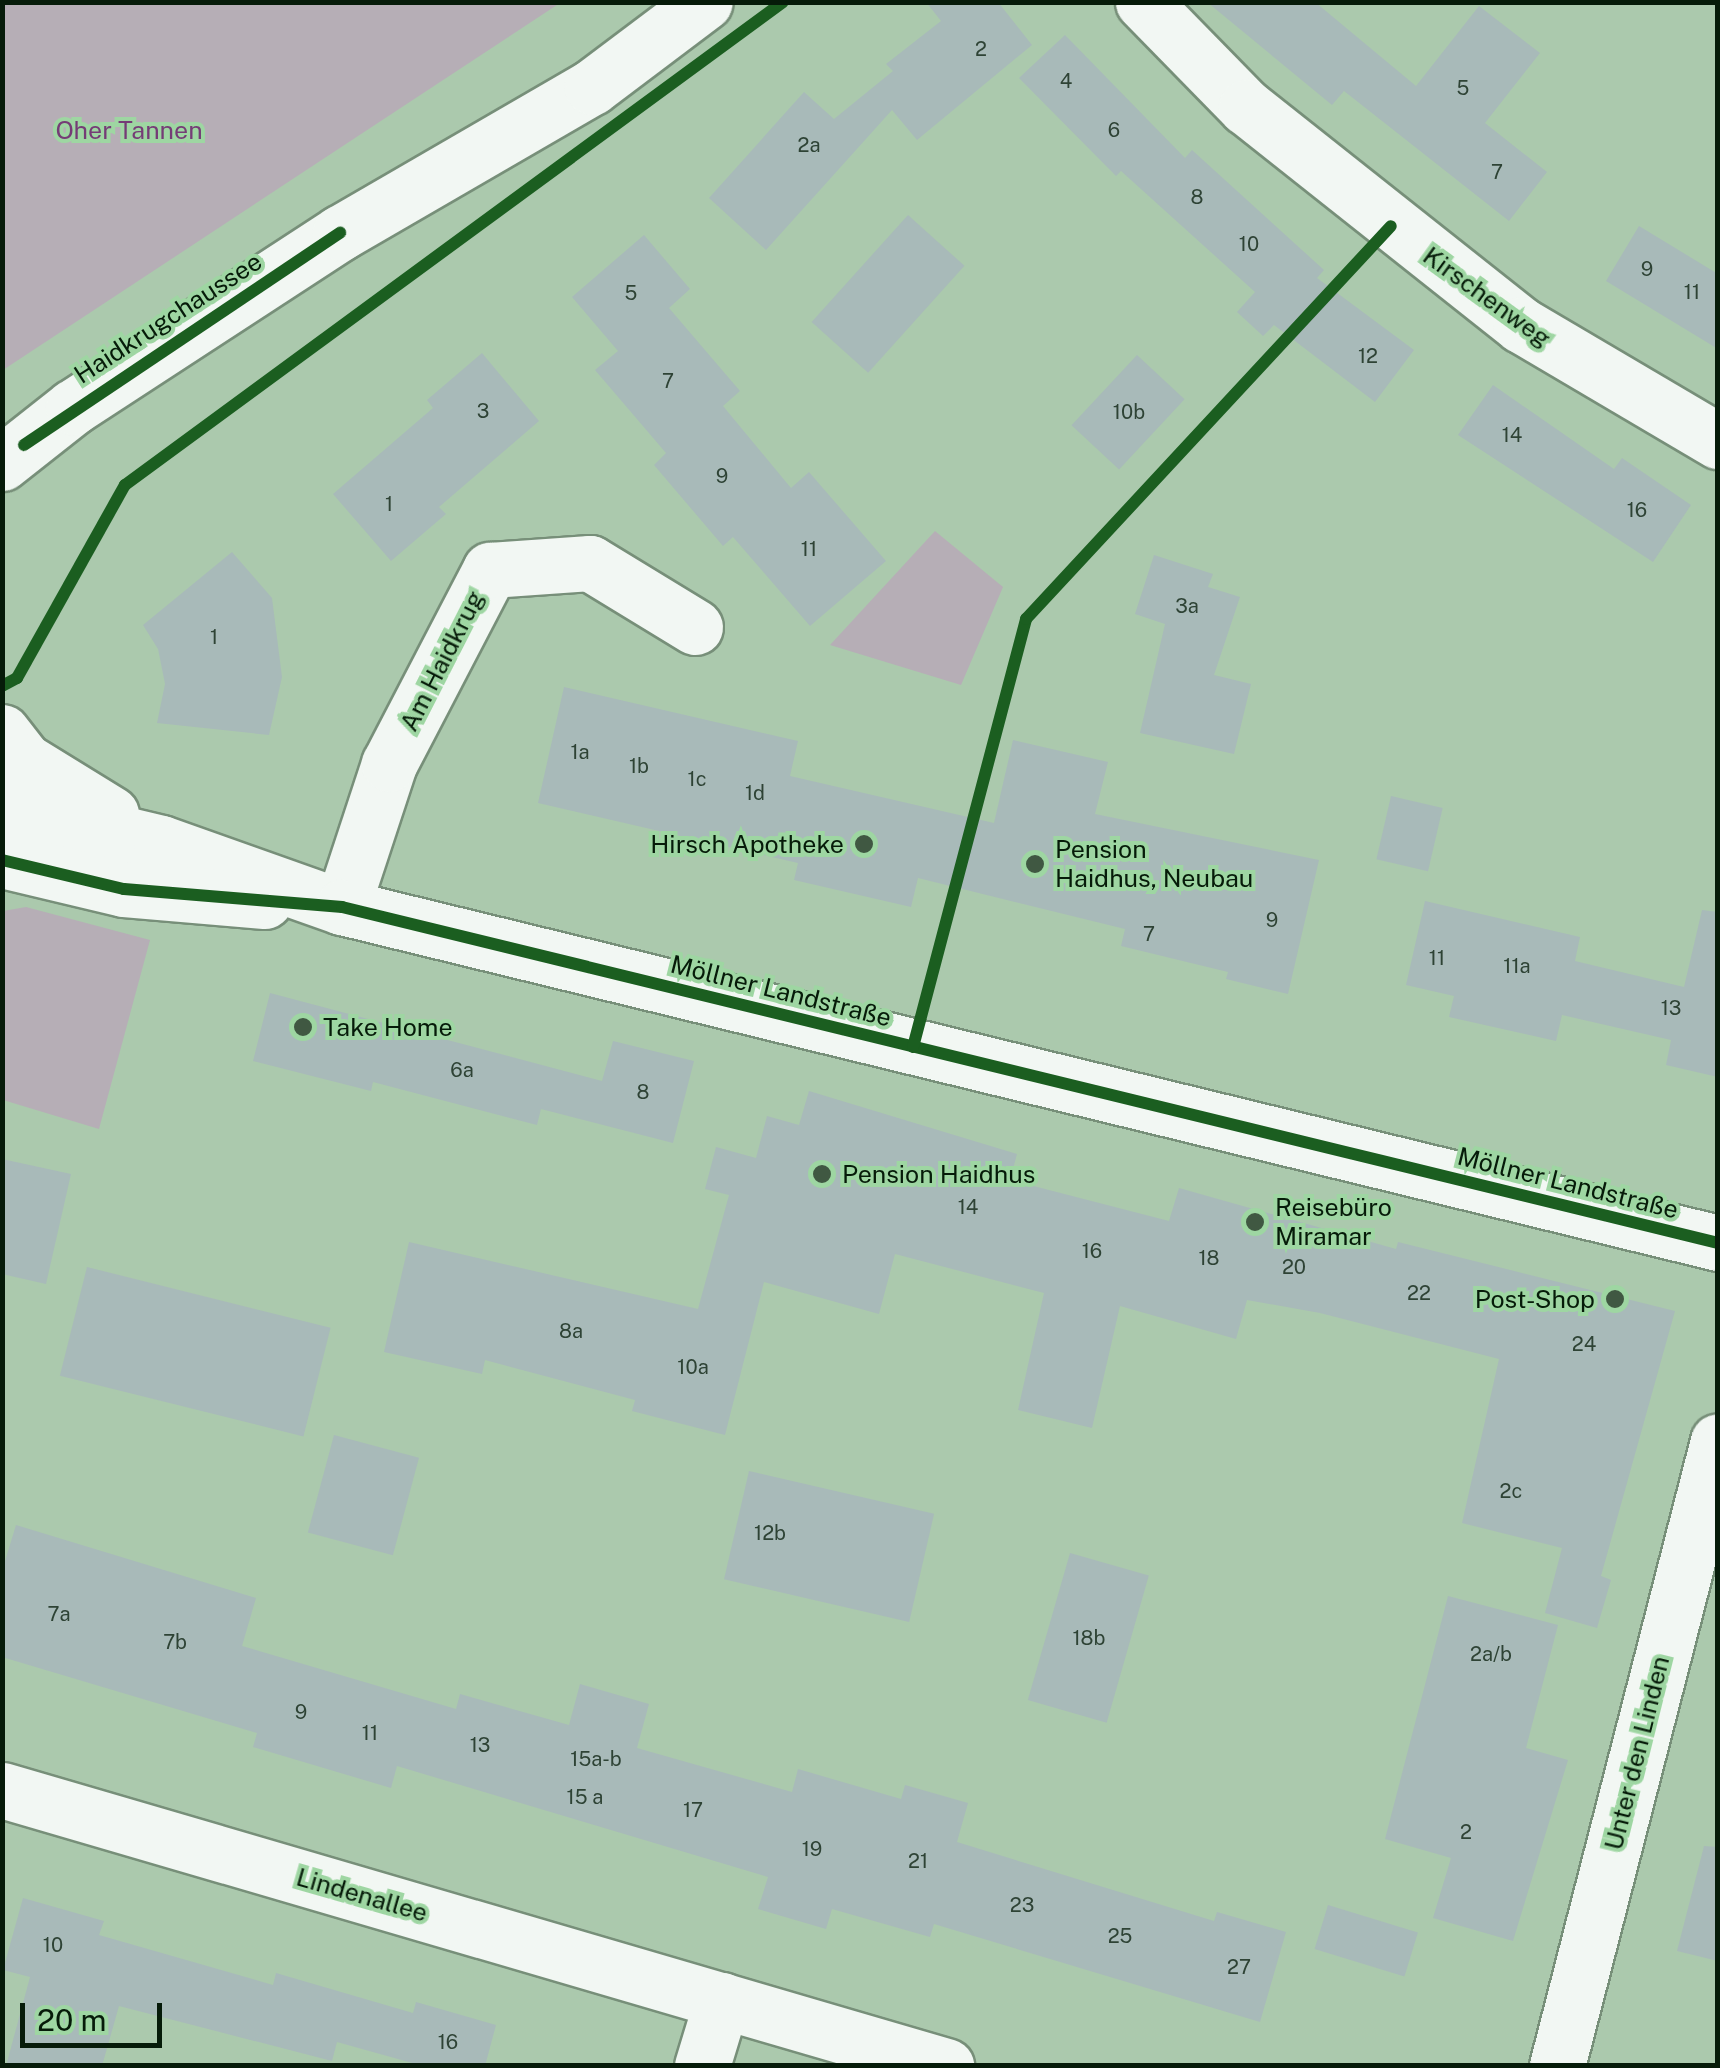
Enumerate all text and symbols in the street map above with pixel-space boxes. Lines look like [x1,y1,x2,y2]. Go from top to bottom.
house number: 2 [975,37,987,61]
house number: 4 [1060,69,1072,93]
house number: 5 [1457,76,1469,100]
park label: Oher Tannen [55,115,203,145]
house number: 6 [1108,118,1120,142]
house number: 2a [798,133,820,157]
house number: 7 [1491,160,1503,184]
house number: 8 [1191,185,1203,209]
house number: 10 [1239,232,1259,256]
street label: Kirschenweg [1417,241,1557,353]
street label: Haidkrugchaussee [69,246,267,390]
house number: 9 [1641,257,1653,281]
house number: 11 [1684,280,1700,304]
house number: 5 [625,281,637,305]
house number: 12 [1358,344,1378,368]
house number: 7 [662,369,674,393]
house number: 3 [477,399,489,423]
house number: 10b [1113,400,1145,424]
house number: 14 [1502,423,1522,447]
house number: 9 [716,464,728,488]
house number: 1 [385,492,393,516]
house number: 16 [1627,498,1647,522]
house number: 11 [801,537,817,561]
street label: Am Haidkrug [394,586,490,736]
house number: 3a [1175,594,1199,618]
house number: 1 [210,625,218,649]
house number: 1a [570,740,590,764]
house number: 1b [629,754,649,778]
house number: 1c [687,767,707,791]
house number: 1d [745,781,765,805]
place label: Hirsch Apotheke [650,829,844,859]
marker: Hirsch Apotheke [853,833,875,855]
place label: Pension Haidhus, Neubau [1055,835,1253,894]
marker: Pension Haidhus, Neubau [1024,853,1046,875]
house number: 9 [1266,908,1278,932]
house number: 7 [1143,922,1155,946]
house number: 11 [1429,946,1445,970]
street label: Möllner Landstraße [667,949,895,1033]
house number: 11a [1503,954,1531,978]
house number: 13 [1661,996,1681,1020]
place label: Take Home [323,1012,453,1042]
marker: Take Home [292,1016,314,1038]
house number: 6a [450,1058,474,1082]
house number: 8 [637,1080,649,1104]
street label: Möllner Landstraße [1454,1141,1682,1225]
place label: Pension Haidhus [842,1159,1035,1189]
marker: Pension Haidhus [811,1163,833,1185]
place label: Reisebüro Miramar [1275,1193,1392,1252]
house number: 14 [958,1195,978,1219]
marker: Reisebüro Miramar [1244,1211,1266,1233]
house number: 16 [1082,1239,1102,1263]
house number: 18 [1198,1246,1220,1270]
house number: 20 [1282,1255,1306,1279]
house number: 22 [1407,1281,1431,1305]
place label: Post-Shop [1475,1284,1595,1314]
marker: Post-Shop [1604,1288,1626,1310]
house number: 8a [559,1319,583,1343]
house number: 24 [1572,1332,1596,1356]
house number: 10a [677,1355,709,1379]
house number: 2c [1500,1479,1522,1503]
house number: 12b [754,1521,786,1545]
house number: 7a [47,1602,71,1626]
house number: 18b [1072,1626,1106,1650]
house number: 7b [163,1630,187,1654]
house number: 2a/b [1470,1642,1512,1666]
street label: Unter den Linden [1598,1653,1676,1853]
house number: 9 [295,1700,307,1724]
house number: 11 [362,1721,378,1745]
house number: 13 [470,1733,490,1757]
house number: 15a-b [570,1747,622,1771]
house number: 15 a [567,1785,603,1809]
house number: 17 [683,1798,703,1822]
house number: 2 [1460,1820,1472,1844]
house number: 19 [802,1837,822,1861]
house number: 21 [908,1849,928,1873]
street label: Lindenallee [293,1862,431,1928]
house number: 23 [1010,1893,1034,1917]
house number: 25 [1108,1924,1132,1948]
house number: 10 [43,1933,63,1957]
house number: 27 [1227,1955,1251,1979]
scale bar [25,1983,168,2045]
text: 20 m [37,2002,106,2038]
house number: 16 [438,2030,458,2054]

